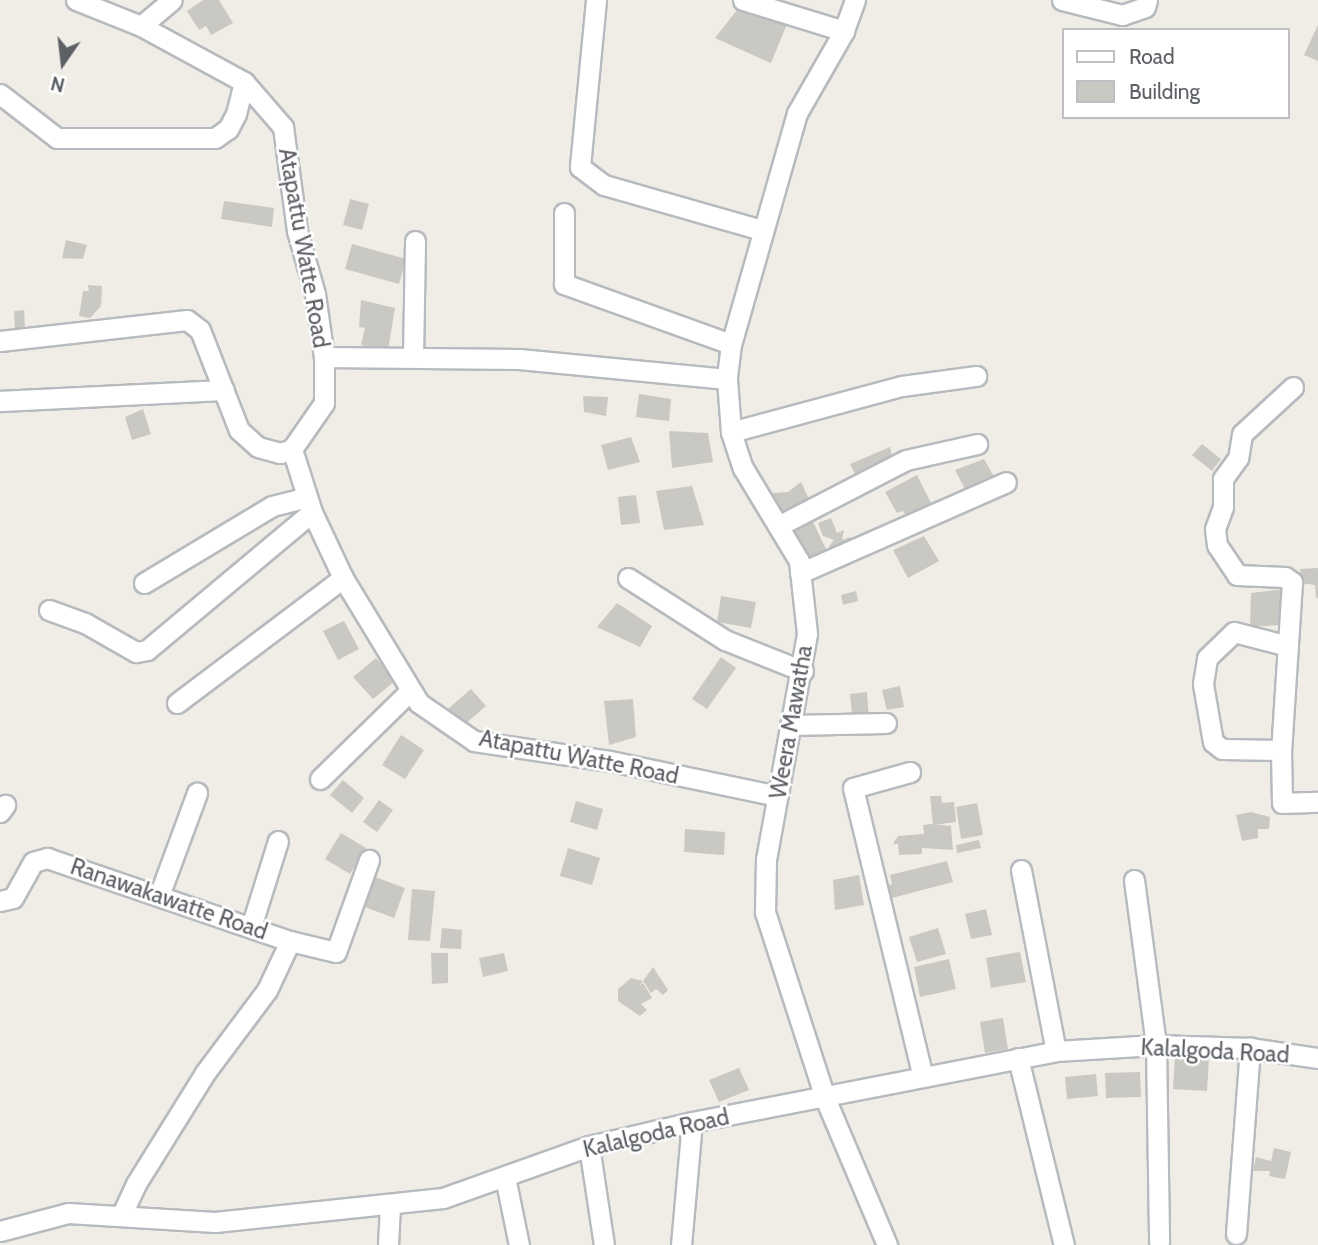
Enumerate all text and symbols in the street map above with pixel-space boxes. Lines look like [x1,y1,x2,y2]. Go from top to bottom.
north arrow [28,28,98,98]
legend [1062,28,1290,119]
text: Road [1129,44,1175,69]
text: N [48,71,67,97]
text: Building [1129,79,1200,104]
street label: Atapattu Watte Road [273,146,335,350]
street label: Weera Mawatha [764,643,818,801]
street label: Atapattu Watte Road [477,724,681,790]
street label: Ranawakawatte Road [67,852,271,946]
street label: Kalalgoda Road [1140,1033,1290,1069]
street label: Kalalgoda Road [580,1103,732,1163]

